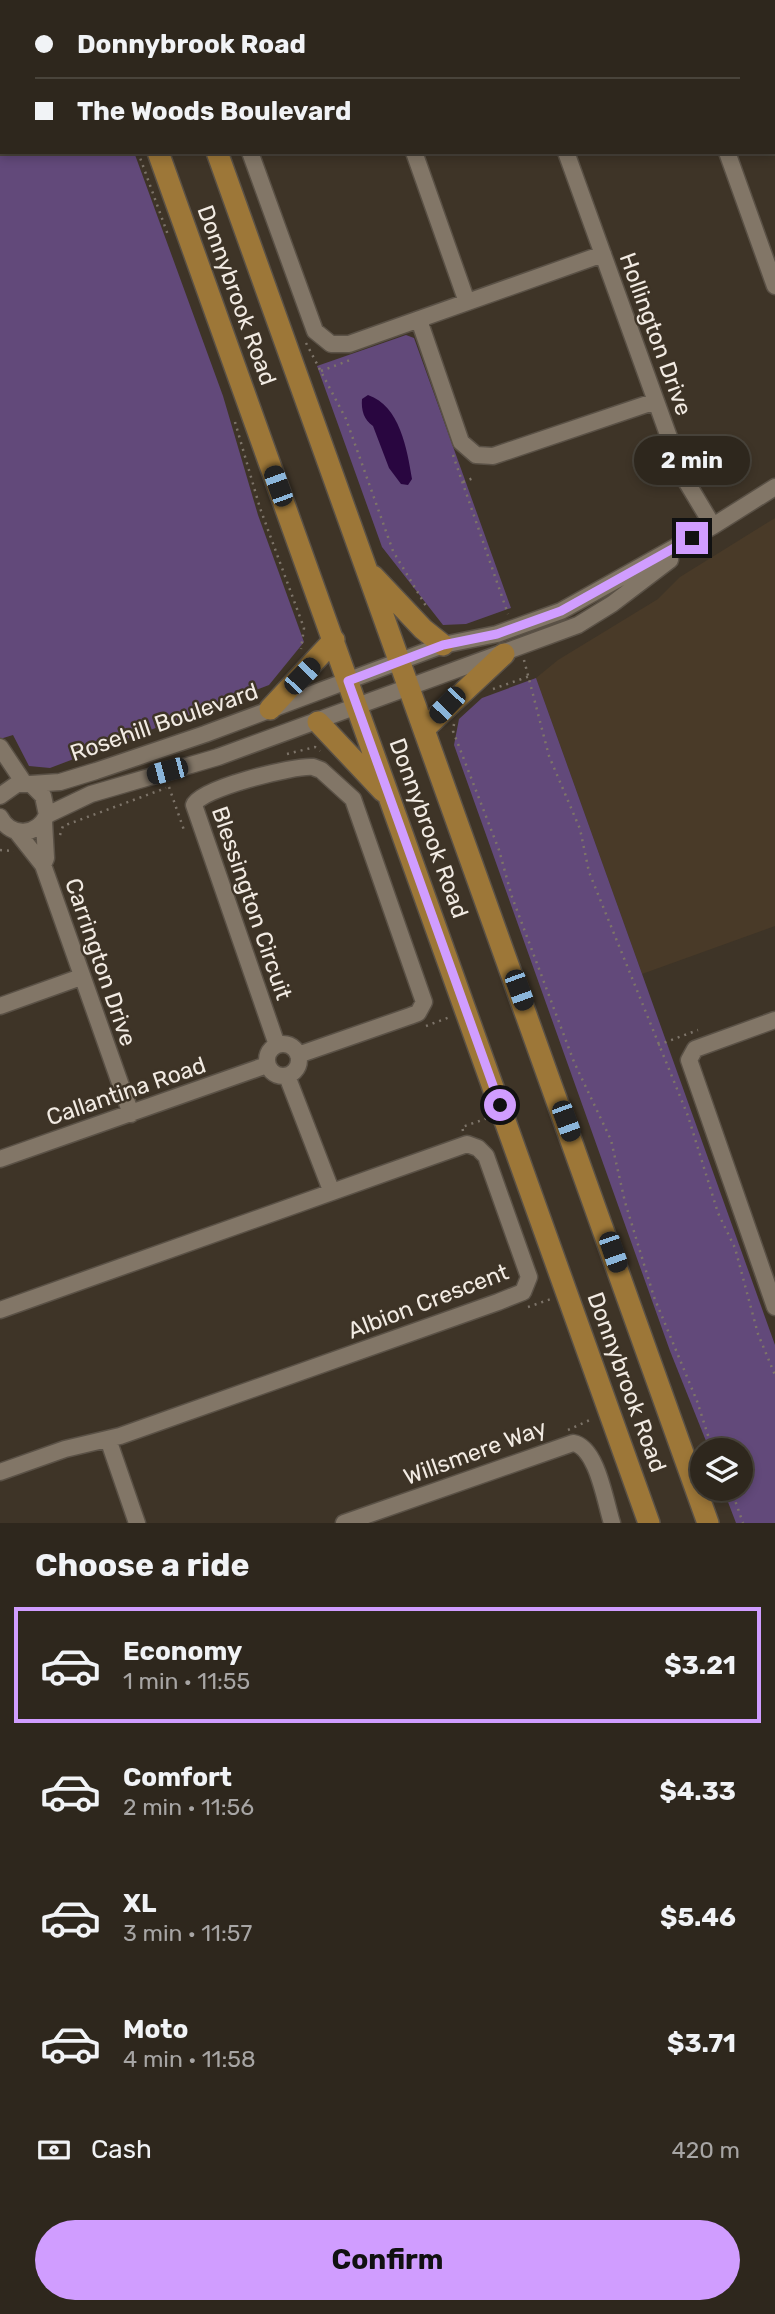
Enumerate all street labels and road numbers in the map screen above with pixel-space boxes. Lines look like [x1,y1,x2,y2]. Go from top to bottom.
street label: Donnybrook Road [191,201,283,389]
street label: Hollington Drive [614,249,698,419]
street label: Rosehill Boulevard [66,677,262,767]
street label: Donnybrook Road [383,734,475,922]
street label: Blessington Circuit [206,803,298,1003]
street label: Carrington Drive [59,874,143,1050]
street label: Callantina Road [42,1051,210,1131]
street label: Albion Crescent [344,1258,512,1344]
street label: Donnybrook Road [581,1288,673,1476]
street label: Willsmere Way [400,1413,551,1491]

